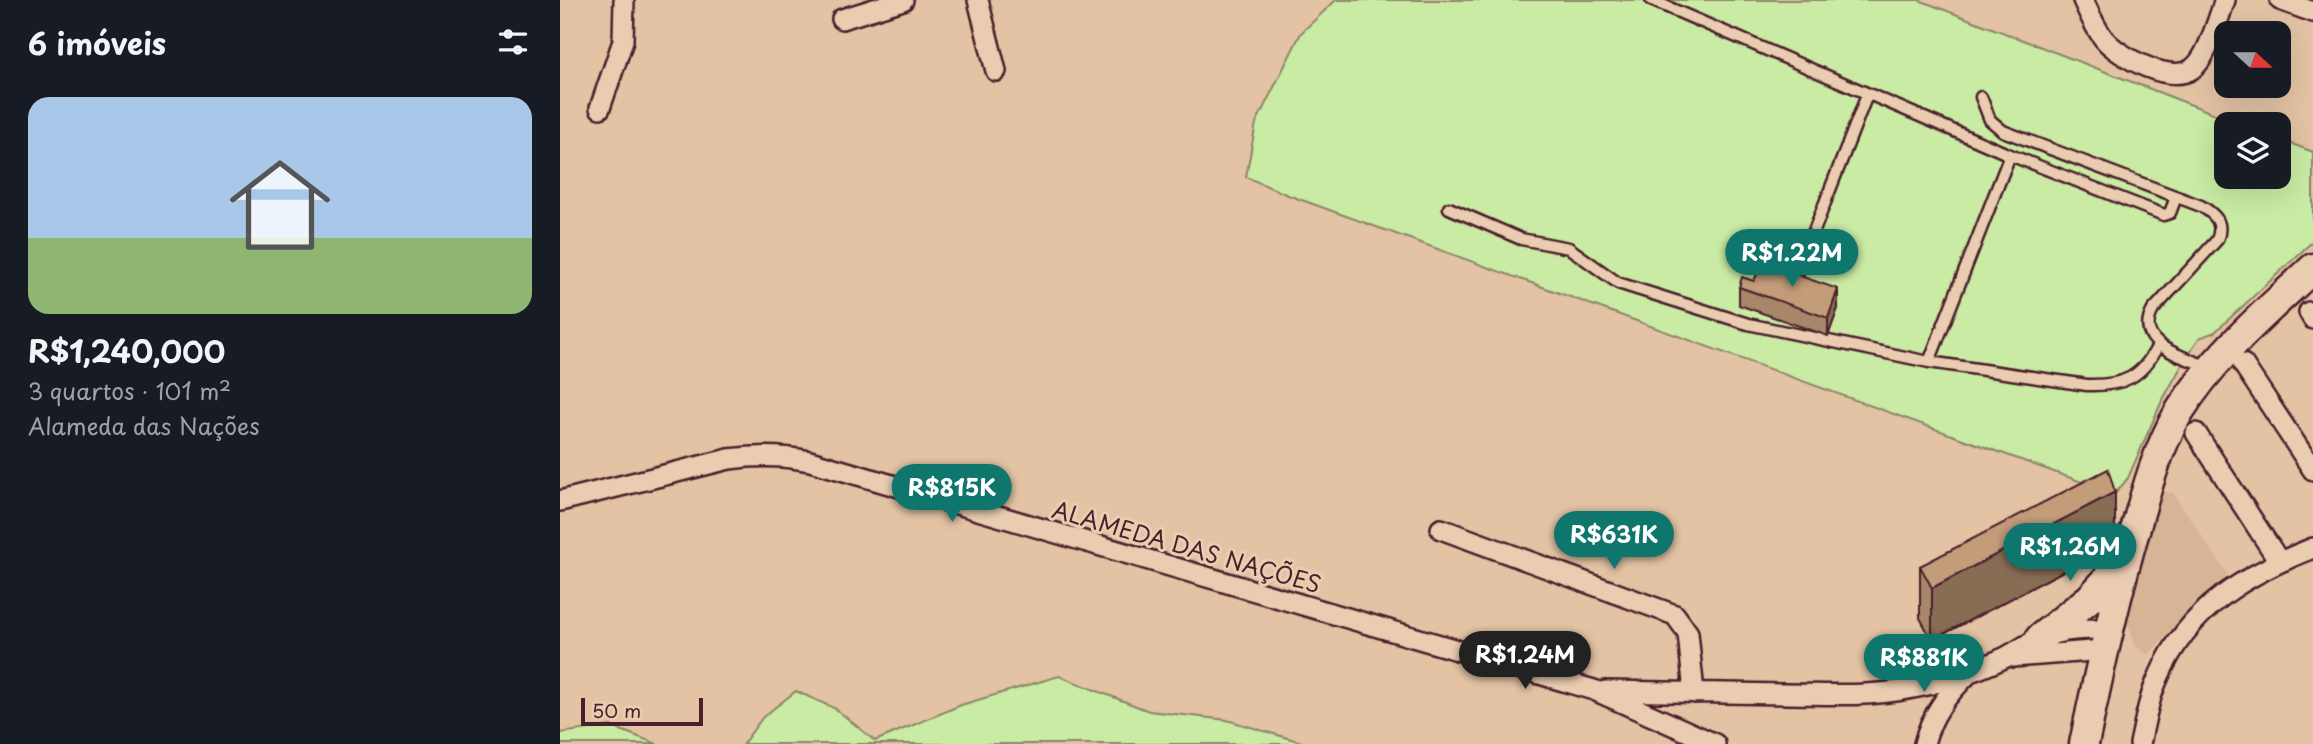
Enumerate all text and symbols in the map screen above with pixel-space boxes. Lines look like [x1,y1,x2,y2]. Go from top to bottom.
text: 6 imóveis [28,20,166,65]
north arrow [2214,21,2291,98]
map controls [2214,21,2291,189]
icon: filters [494,23,532,61]
button: layers [2214,112,2291,189]
icon: home [217,142,343,268]
pin: R$1.22M [1727,230,1857,289]
text: R$1.22M [1741,234,1843,269]
text: R$1,240,000 [28,328,225,373]
text: 3 quartos · 101 m² [28,373,231,408]
text: Alameda das Nações [28,408,260,443]
pin: R$815K [895,464,1009,524]
text: R$815K [908,469,996,504]
street label: ALAMEDA DAS NAÇÕES [1048,491,1326,601]
pin: R$631K [1557,512,1671,571]
text: R$631K [1570,516,1658,551]
pin: R$1.26M [2005,524,2135,583]
text: R$1.26M [2019,528,2121,563]
pin: R$1.24M [1460,632,1590,691]
pin: R$881K [1867,634,1981,694]
text: R$1.24M [1475,636,1575,671]
text: R$881K [1880,639,1968,674]
scale bar [581,695,704,727]
text: 50 m [592,696,641,724]

